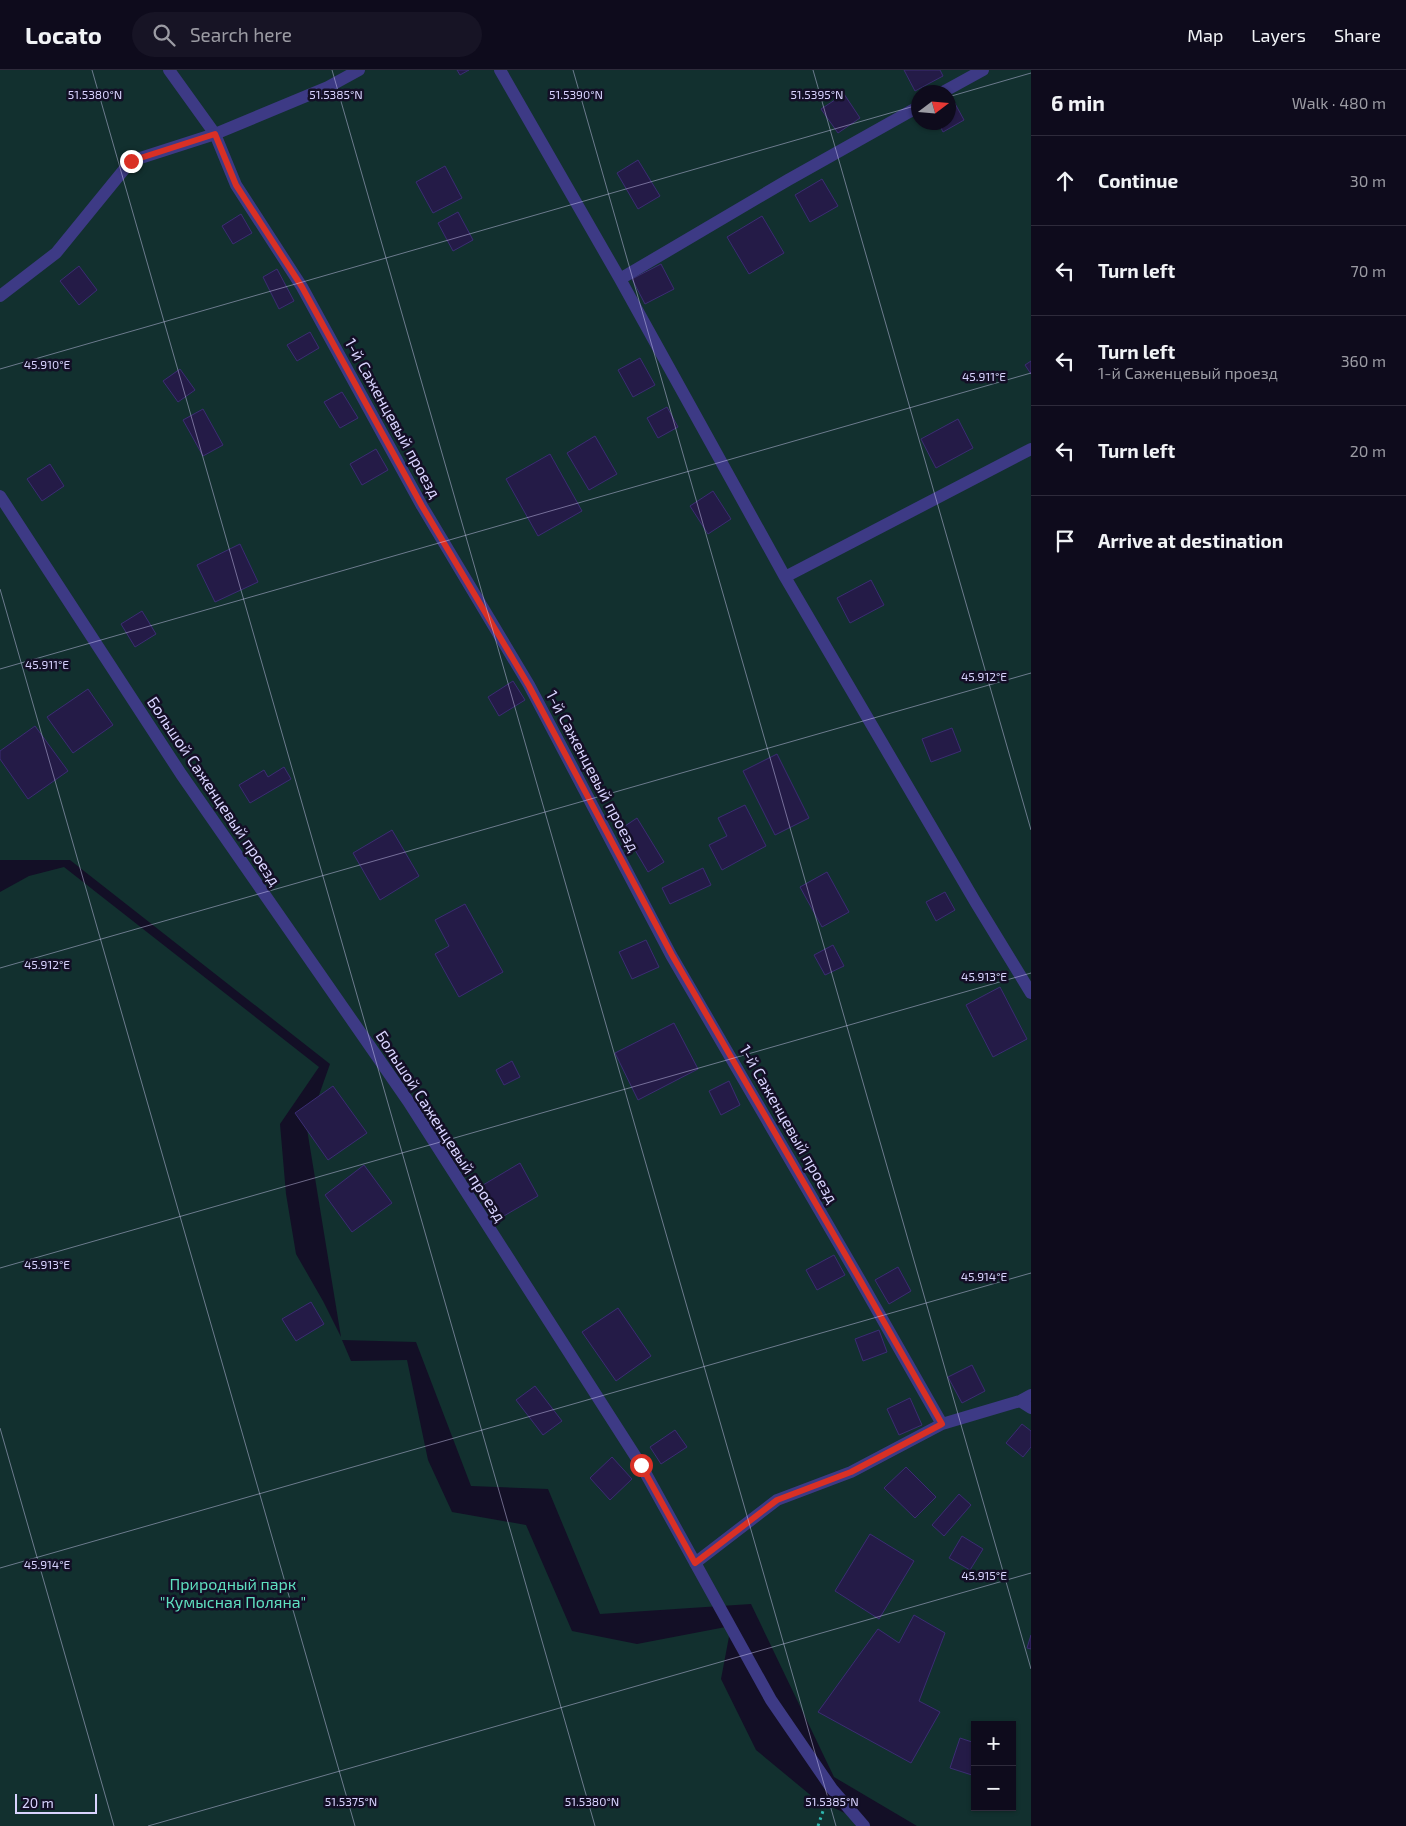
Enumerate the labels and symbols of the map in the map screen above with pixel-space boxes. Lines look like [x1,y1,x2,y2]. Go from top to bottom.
north arrow [911,85,956,130]
text: 51.5380°N [68,87,122,101]
text: 51.5385°N [309,87,363,101]
text: 51.5390°N [549,87,603,101]
text: 51.5395°N [790,87,844,101]
route end [120,150,143,173]
street label: 1-й Саженцевый проезд [342,334,445,501]
text: 45.910°E [24,357,71,371]
text: 45.911°E [962,369,1006,383]
text: 45.911°E [25,657,69,671]
text: 45.912°E [961,669,1007,683]
street label: 1-й Саженцевый проезд [543,687,644,855]
street label: Большой Саженцевый проезд [144,692,285,889]
text: 45.912°E [24,957,70,971]
text: 45.913°E [961,969,1007,983]
street label: Большой Саженцевый проезд [372,1026,510,1225]
street label: 1-й Саженцевый проезд [736,1041,843,1206]
text: 45.913°E [24,1257,70,1271]
text: 45.914°E [961,1269,1008,1283]
route start [630,1454,653,1477]
text: 45.914°E [24,1557,71,1571]
text: 45.915°E [961,1568,1007,1582]
park label: Природный парк "Кумысная Поляна" [160,1574,306,1612]
scale bar [15,1791,98,1814]
text: 51.5375°N [325,1794,377,1808]
text: 51.5380°N [565,1794,619,1808]
text: 51.5385°N [805,1794,859,1808]

